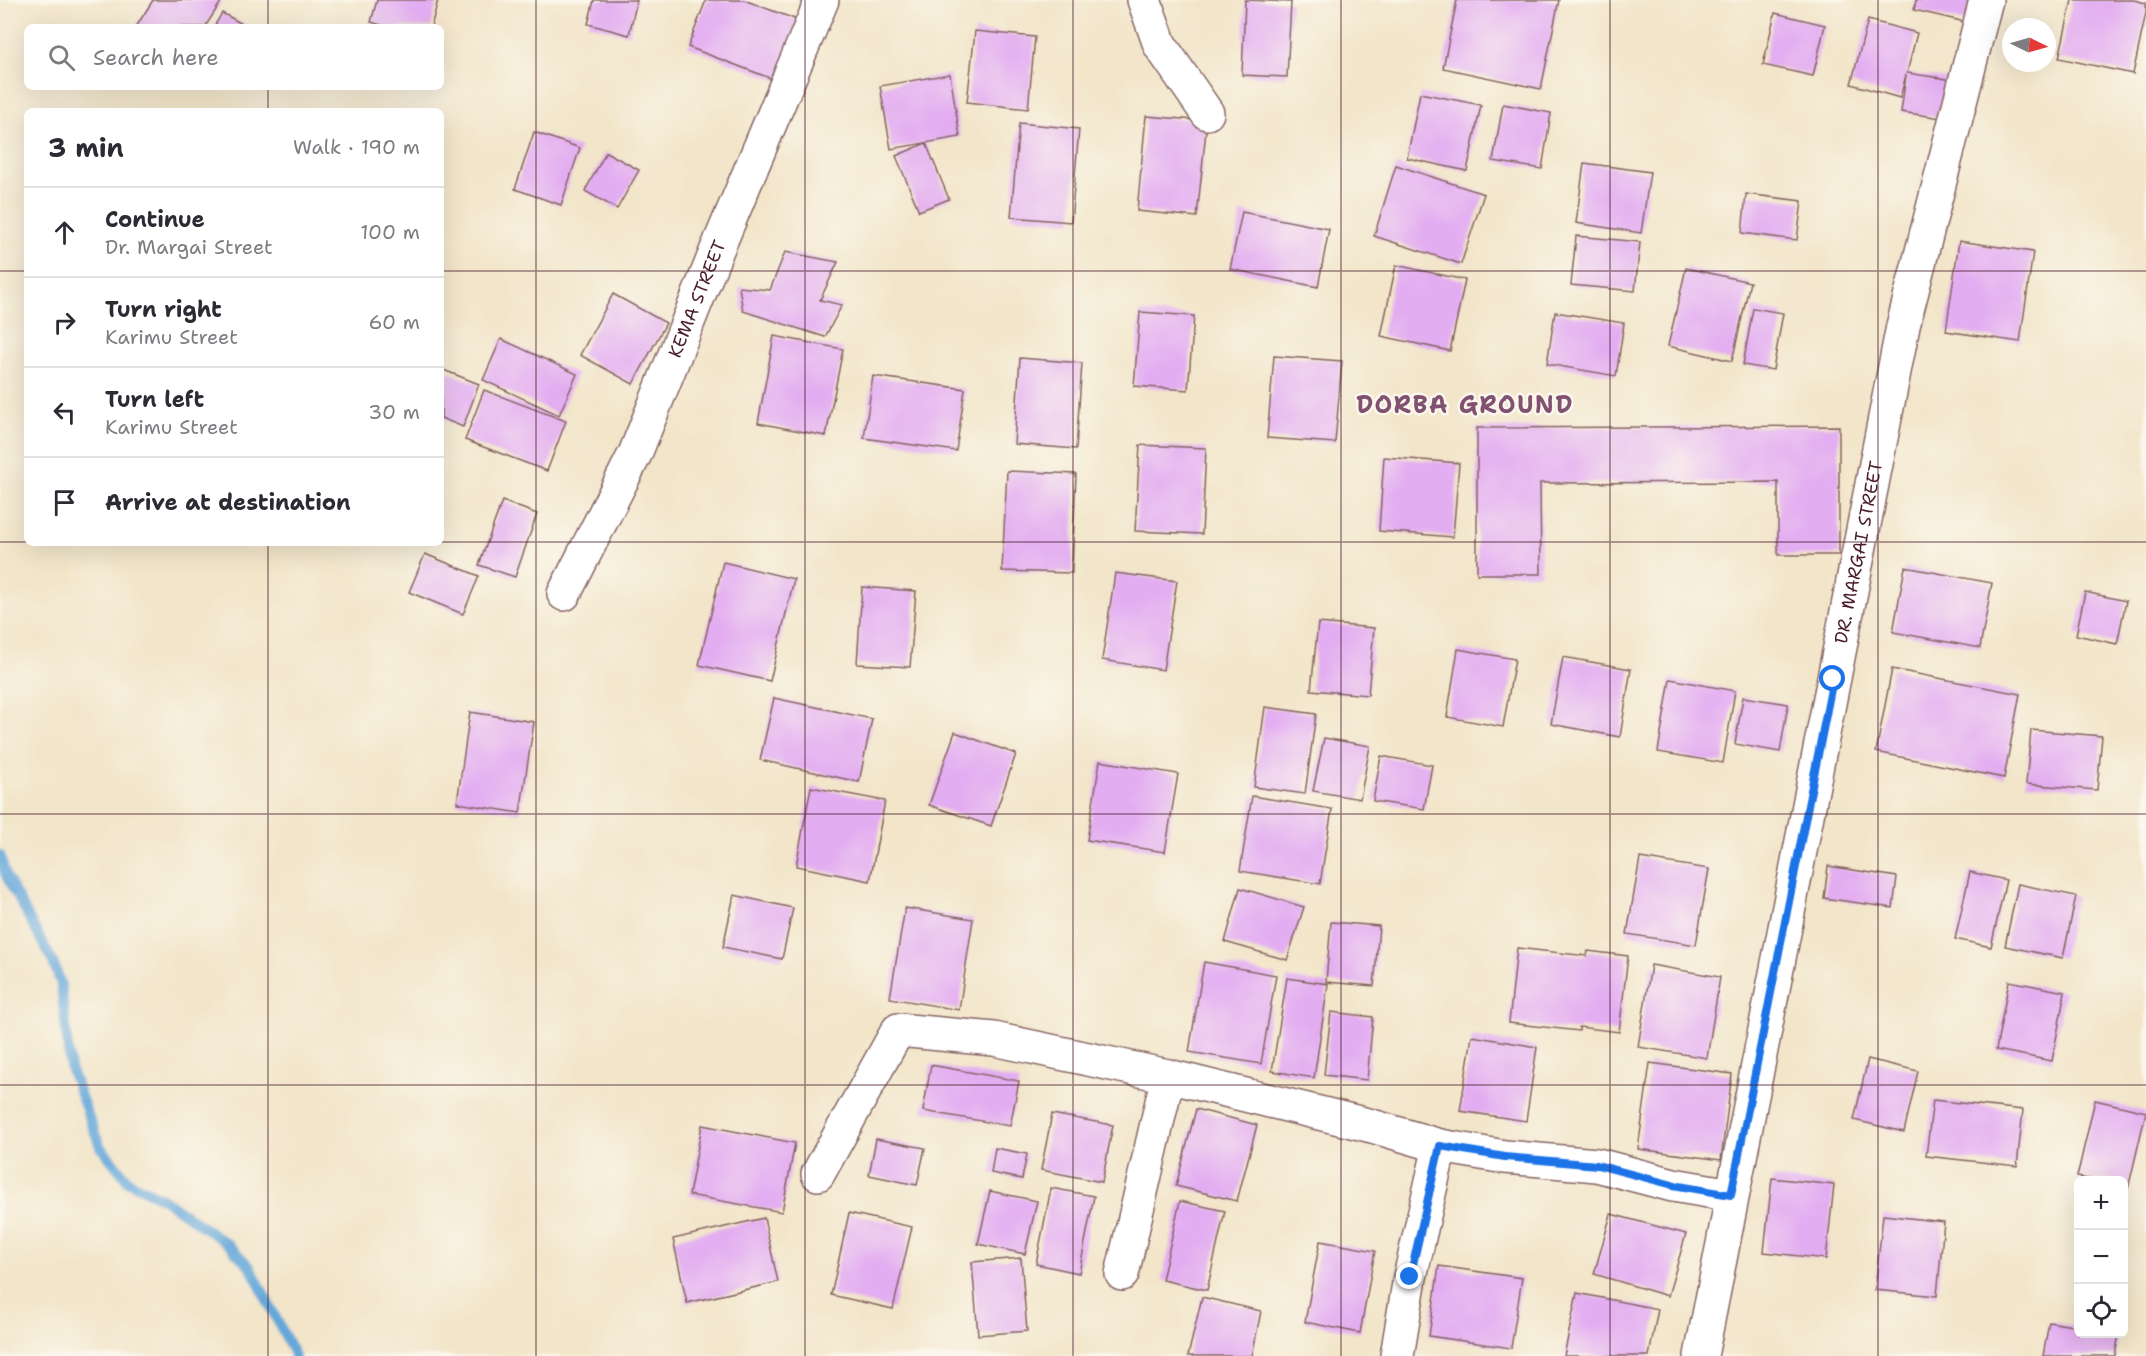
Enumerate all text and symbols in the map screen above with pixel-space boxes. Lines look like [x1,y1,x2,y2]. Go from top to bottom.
north arrow [2002,18,2056,72]
search box [24,24,444,90]
icon: search [45,41,78,74]
text: Search here [93,43,219,72]
text: 3 min [48,130,124,165]
text: Walk · 190 m [293,134,420,160]
text: Continue [105,205,205,234]
icon: ahead [48,216,81,249]
text: 100 m [360,219,420,245]
text: Dr. Margai Street [105,234,273,260]
street label: KEMA STREET [663,237,732,361]
text: Turn right [105,295,222,324]
icon: right [48,306,81,339]
text: 60 m [368,309,420,335]
text: Karimu Street [105,324,238,350]
text: Turn left [105,385,204,414]
district label: DORBA GROUND [1356,389,1574,421]
icon: left [48,396,81,429]
text: 30 m [368,399,420,425]
text: Karimu Street [105,414,238,440]
street label: DR. MARGAI STREET [1829,459,1888,646]
icon: arrive [48,486,81,519]
text: Arrive at destination [105,488,351,517]
route start [1819,665,1845,691]
map controls [2074,1176,2128,1338]
button: + [2074,1176,2128,1230]
button: − [2074,1230,2128,1284]
route end [1396,1263,1422,1289]
button: locate [2074,1284,2128,1338]

